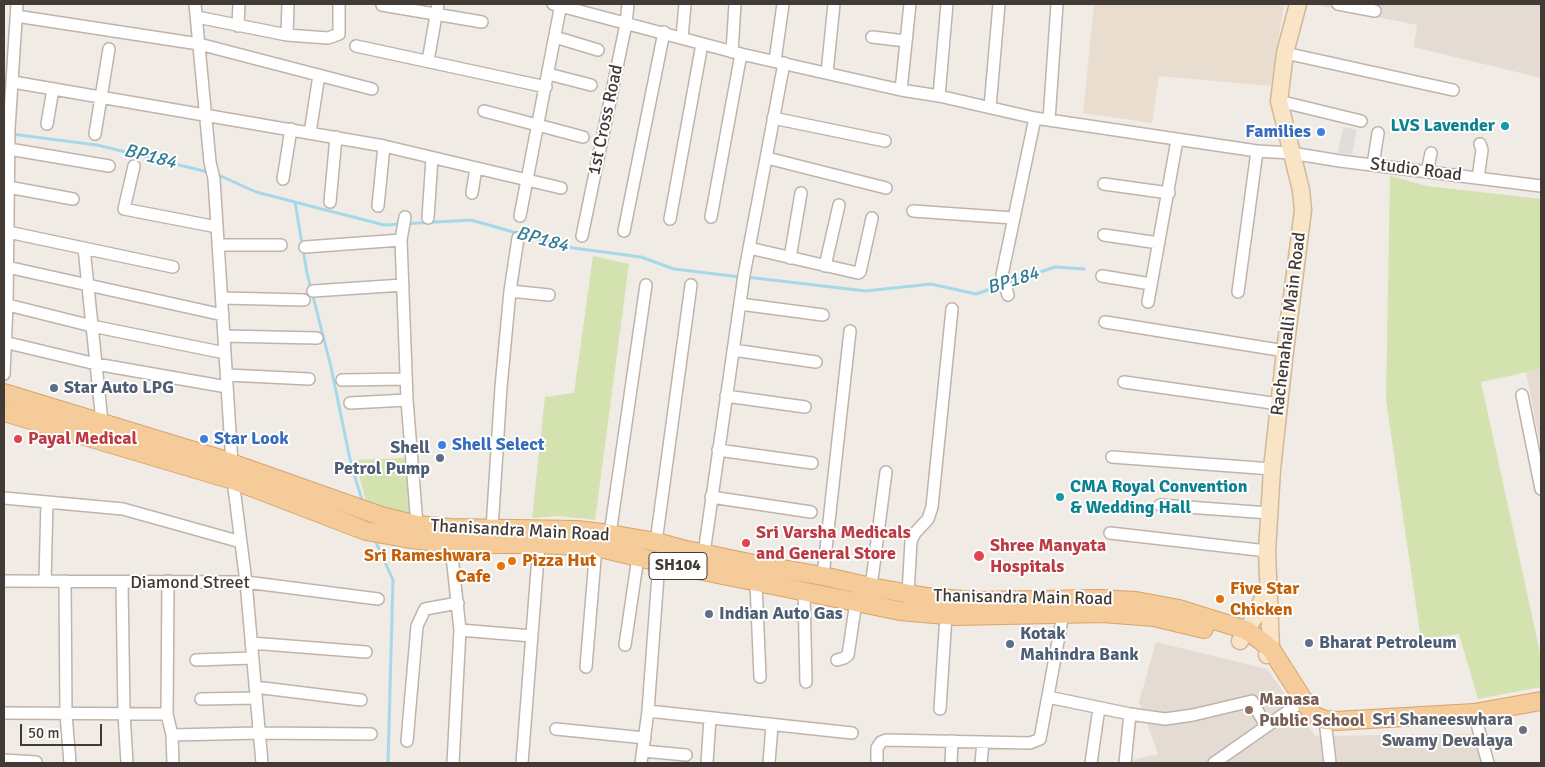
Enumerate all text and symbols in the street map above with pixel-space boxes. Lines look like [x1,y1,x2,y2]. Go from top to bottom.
street label: 1st Cross Road [584,63,628,177]
place label: LVS Lavender [1391,115,1495,137]
marker: LVS Lavender [1499,120,1511,132]
place label: Families [1245,121,1311,143]
marker: Families [1315,126,1327,138]
water label: BP184 [122,140,178,174]
street label: Studio Road [1369,154,1463,186]
water label: BP184 [513,222,571,258]
street label: Rachenahalli Main Road [1267,231,1311,417]
water label: BP184 [984,262,1042,300]
place label: Star Auto LPG [64,377,174,399]
marker: Star Auto LPG [48,382,60,394]
place label: Payal Medical [28,428,137,450]
place label: Star Look [214,428,289,450]
marker: Payal Medical [12,433,24,445]
marker: Star Look [198,433,210,445]
place label: Shell Select [452,434,544,456]
place label: Shell Petrol Pump [334,437,430,479]
marker: Shell Select [436,439,448,451]
marker: Shell Petrol Pump [434,452,446,464]
place label: CMA Royal Convention & Wedding Hall [1070,476,1248,518]
marker: CMA Royal Convention & Wedding Hall [1054,491,1066,503]
street label: Thanisandra Main Road [430,516,610,546]
place label: Sri Varsha Medicals and General Store [756,522,911,564]
place label: Shree Manyata Hospitals [990,535,1106,578]
marker: Sri Varsha Medicals and General Store [740,537,752,549]
place label: Sri Rameshwara Cafe [364,545,491,588]
marker: Shree Manyata Hospitals [972,549,986,563]
place label: Pizza Hut [522,550,596,572]
road number: SH104 [649,552,707,580]
marker: Pizza Hut [506,555,518,567]
marker: Sri Rameshwara Cafe [495,560,507,572]
street label: Diamond Street [130,572,250,594]
place label: Five Star Chicken [1230,578,1299,620]
street label: Thanisandra Main Road [933,586,1113,610]
marker: Five Star Chicken [1214,593,1226,605]
place label: Indian Auto Gas [719,603,843,625]
marker: Indian Auto Gas [703,608,715,620]
place label: Kotak Mahindra Bank [1020,623,1139,666]
place label: Bharat Petroleum [1319,632,1457,654]
marker: Bharat Petroleum [1303,637,1315,649]
marker: Kotak Mahindra Bank [1004,638,1016,650]
place label: Manasa Public School [1259,689,1365,732]
marker: Manasa Public School [1243,704,1255,716]
place label: Sri Shaneeswhara Swamy Devalaya [1373,709,1513,752]
scale bar [22,714,105,746]
text: 50 m [28,724,59,742]
marker: Sri Shaneeswhara Swamy Devalaya [1517,724,1529,736]

